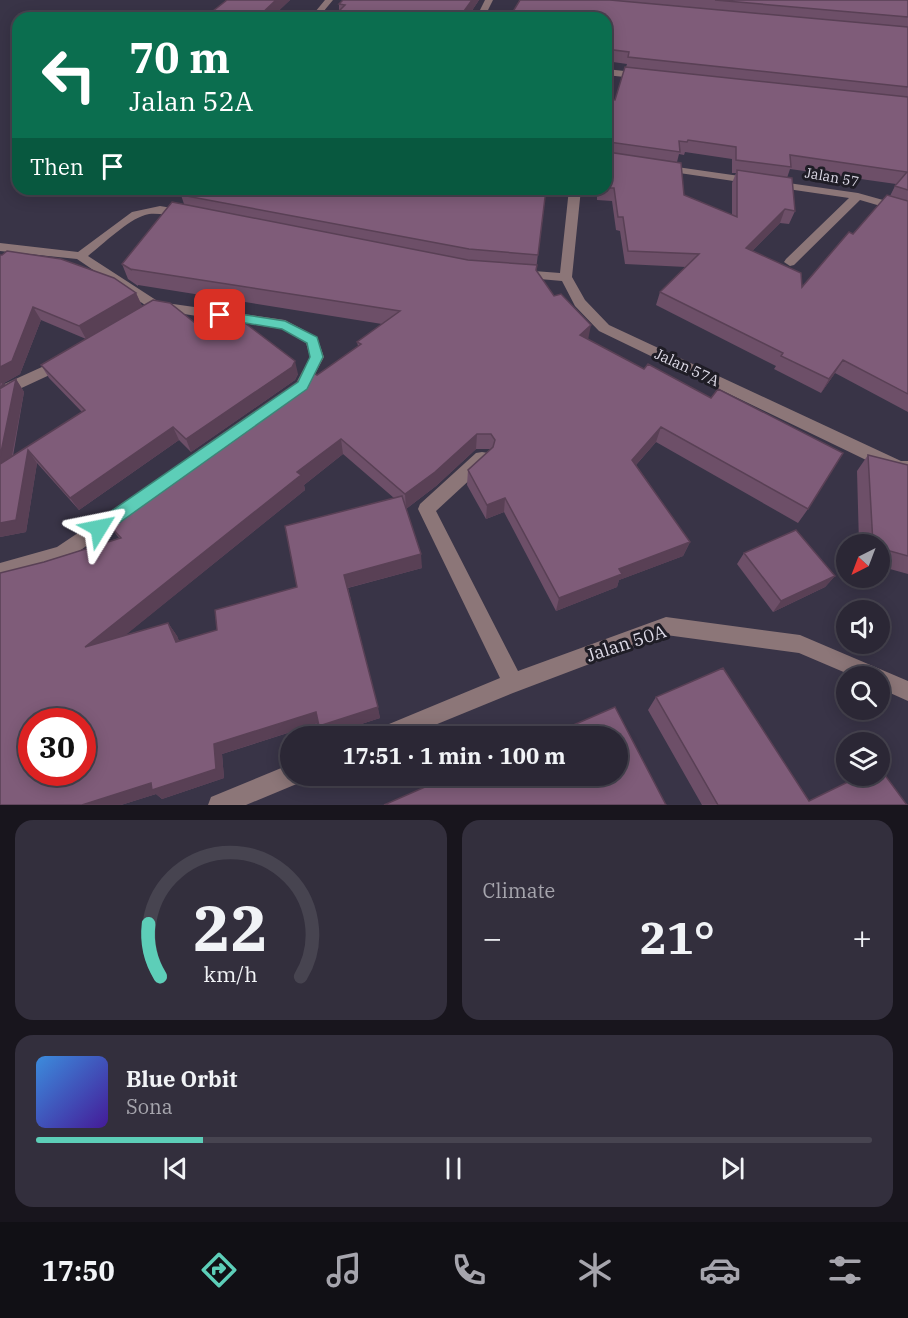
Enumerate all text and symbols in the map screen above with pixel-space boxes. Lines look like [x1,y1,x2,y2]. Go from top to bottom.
text: 70 m [129,30,230,85]
icon: left [30,36,108,114]
text: Jalan 52A [129,83,253,118]
icon: arrive [96,150,129,183]
text: Then [30,152,84,181]
street label: Jalan 57 [803,163,861,191]
pin [194,289,245,340]
icon: arrive [203,298,236,331]
street label: Jalan 57A [652,344,723,390]
position arrow [67,496,131,560]
north arrow [836,534,890,588]
map controls [836,534,890,786]
button: sound [836,600,890,654]
street label: Jalan 50A [583,619,670,667]
button: search [836,666,890,720]
speed limit sign: 30 [18,708,96,786]
button: layers [836,732,890,786]
text: 17:51 · 1 min · 100 m [342,741,566,770]
text: Climate [483,877,555,904]
text: 22 [193,887,268,968]
text: 21° [640,908,715,966]
text: − [483,916,502,959]
text: + [852,916,872,959]
text: km/h [204,960,258,988]
text: Blue Orbit [126,1064,237,1093]
text: Sona [126,1093,173,1120]
icon: previous [159,1152,192,1185]
icon: pause [437,1152,470,1185]
icon: next [716,1152,749,1185]
icon: directions [198,1249,240,1291]
icon: music [323,1249,365,1291]
icon: phone [448,1249,490,1291]
icon: climate [574,1249,616,1291]
icon: car [699,1249,741,1291]
icon: filters [824,1249,866,1291]
text: 17:50 [42,1253,115,1288]

